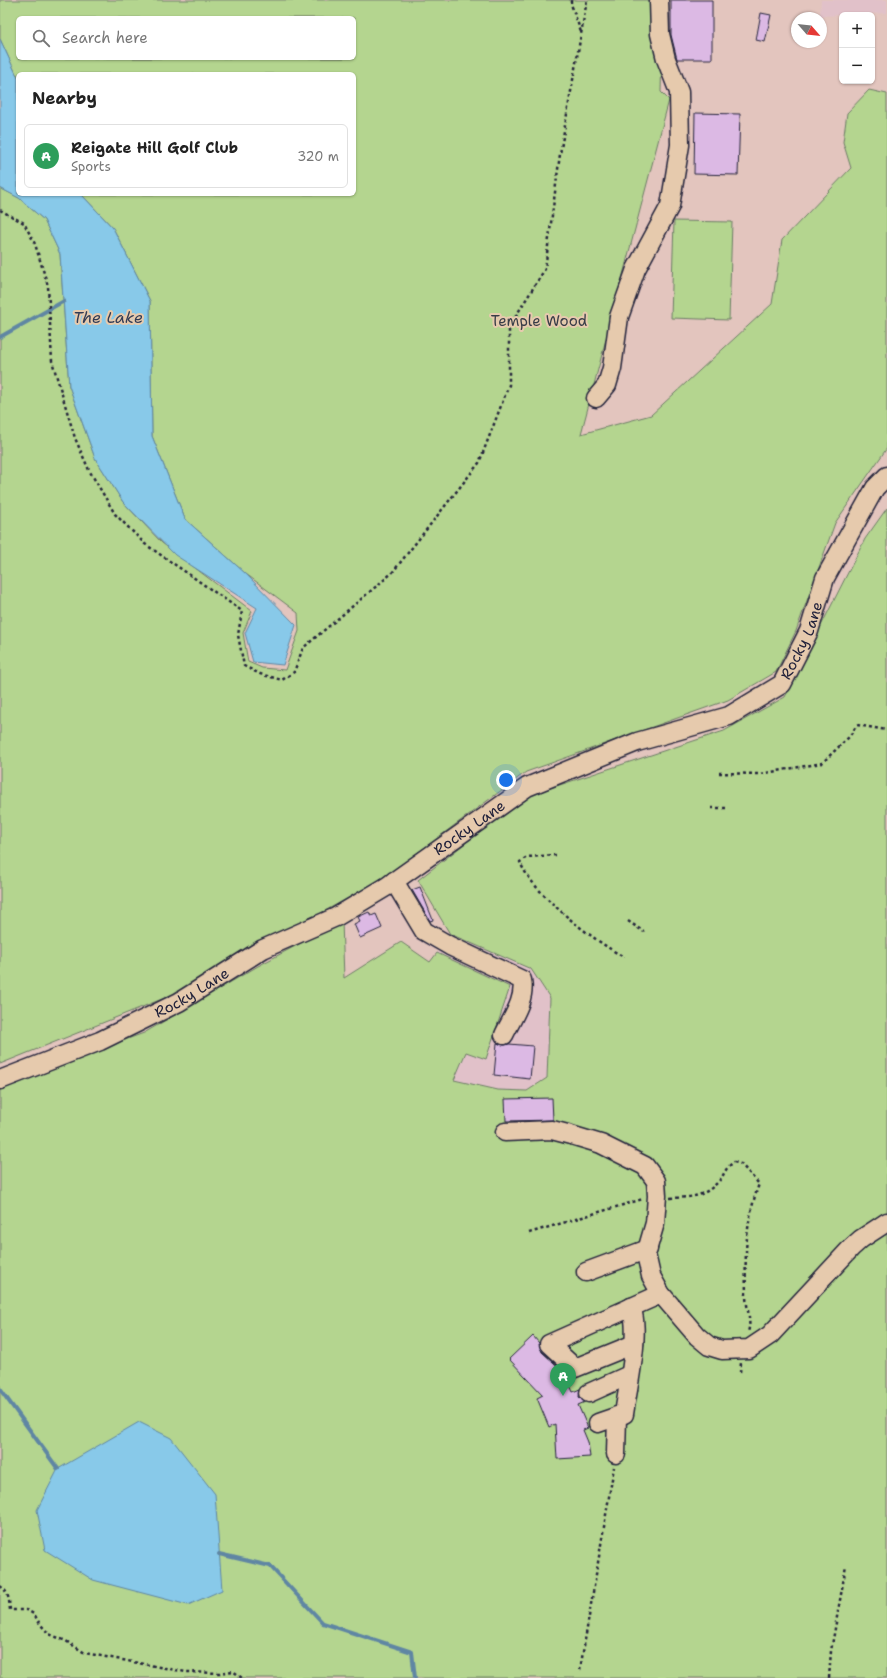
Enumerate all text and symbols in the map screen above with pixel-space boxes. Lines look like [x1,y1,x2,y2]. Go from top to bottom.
north arrow [791,12,827,48]
map controls [839,12,875,84]
button: + [839,12,875,48]
search box [16,16,356,60]
icon: search [30,27,52,49]
text: Search here [62,28,148,48]
button: − [839,48,875,84]
text: Nearby [32,87,97,109]
text: Reigate Hill Golf Club [71,138,238,158]
text: A [41,148,51,165]
text: 320 m [297,148,339,165]
text: Sports [71,158,111,175]
water label: The Lake [73,307,143,328]
park label: Temple Wood [491,311,588,331]
street label: Rocky Lane [776,599,827,683]
your location [496,770,516,790]
street label: Rocky Lane [430,796,509,860]
street label: Rocky Lane [151,963,233,1023]
pin: A [550,1363,576,1396]

